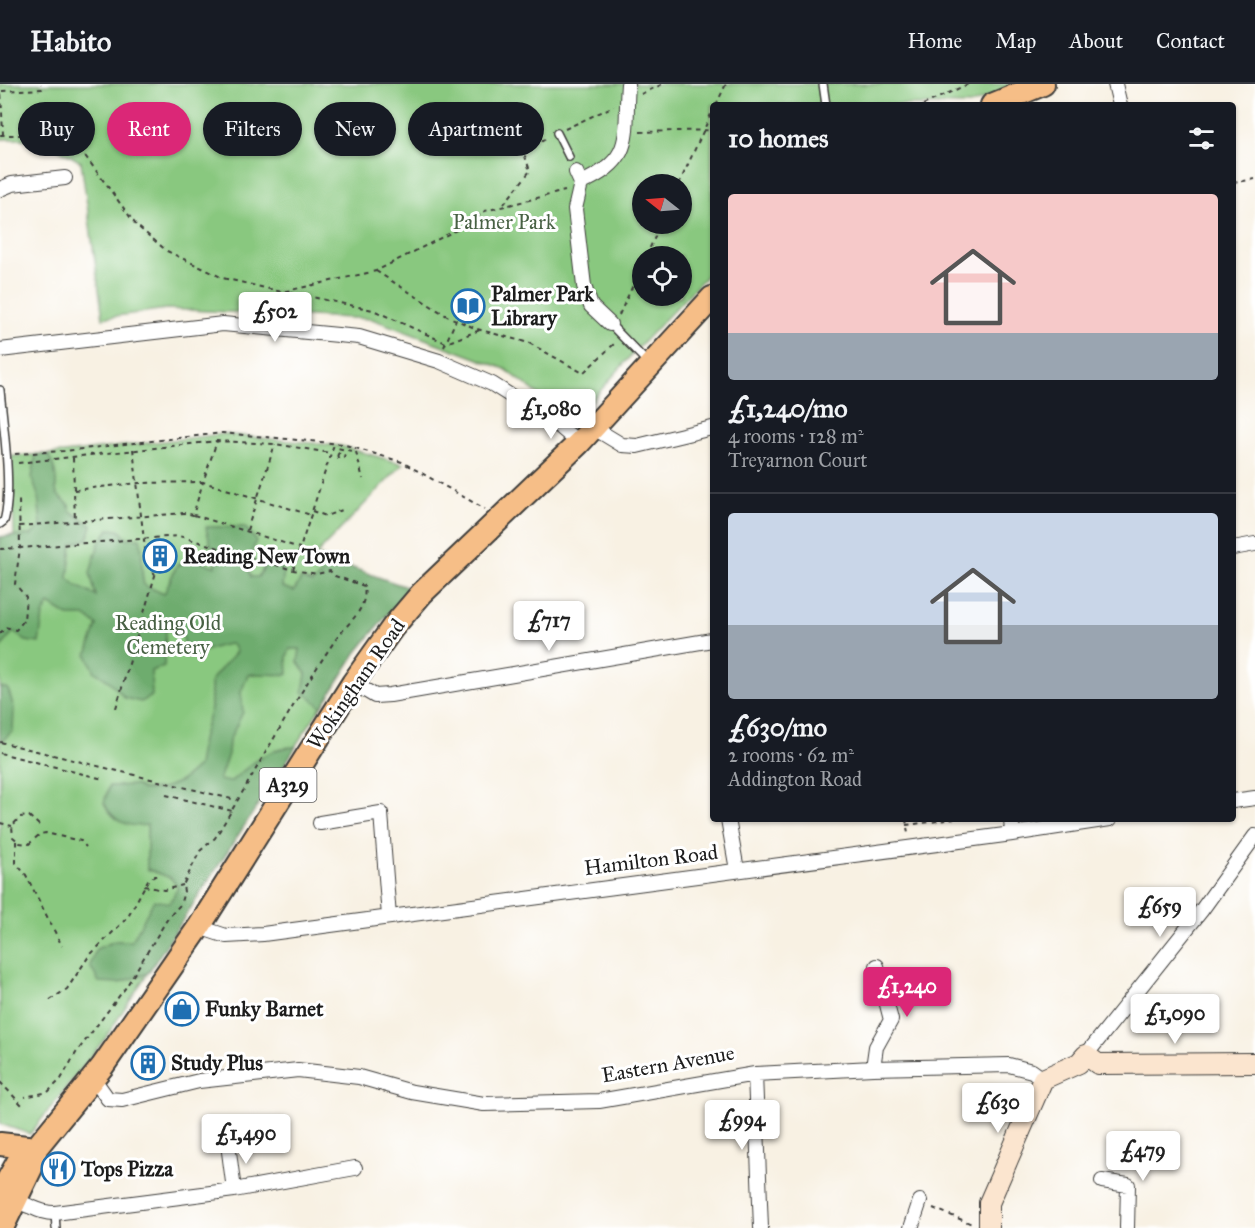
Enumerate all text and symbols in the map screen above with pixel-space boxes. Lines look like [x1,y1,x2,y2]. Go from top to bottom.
text: Habito [30,24,111,59]
text: Home [907,28,962,54]
text: Map [995,28,1036,54]
text: About [1069,28,1123,54]
text: Contact [1156,28,1225,54]
chip: Buy [18,102,95,156]
chip: Rent [107,102,191,156]
chip: Filters [203,102,302,156]
chip: New [314,102,396,156]
chip: Apartment [408,102,544,156]
text: 10 homes [728,122,829,154]
icon: filters [1185,122,1218,155]
north arrow [632,174,692,234]
map controls [632,174,692,306]
park label: Palmer Park [453,209,556,235]
icon: home [919,233,1027,341]
button: locate [632,246,692,306]
place label: Palmer Park Library [491,281,595,331]
library icon: Palmer Park Library [450,288,486,324]
pin: £502 [239,292,311,343]
text: £502 [253,299,297,323]
pin: £1,080 [502,389,600,440]
text: £1,240/mo [728,392,848,424]
text: £1,080 [521,396,581,420]
text: 4 rooms · 128 m² [728,424,864,448]
text: Treyarnon Court [728,448,867,472]
building icon: Reading New Town [142,538,178,574]
place label: Reading New Town [183,543,351,569]
icon: home [919,552,1027,660]
pin: £717 [513,601,585,652]
text: £717 [527,608,571,632]
park label: Reading Old Cemetery [115,610,222,660]
street label: Wokingham Road [301,613,411,754]
text: £630/mo [728,711,827,743]
text: 2 rooms · 62 m² [728,743,854,767]
text: Addington Road [728,767,862,791]
road number: A329 [260,768,316,802]
street label: Hamilton Road [582,839,720,881]
pin: £659 [1124,887,1196,938]
text: £659 [1138,894,1182,918]
pin: £1,240 [858,967,956,1018]
text: £1,240 [877,974,937,998]
shop icon: Funky Barnet [164,991,200,1027]
pin: £1,090 [1126,994,1224,1045]
place label: Funky Barnet [205,996,324,1022]
text: £1,090 [1145,1001,1206,1025]
street label: Eastern Avenue [599,1039,737,1088]
building icon: Study Plus [130,1045,166,1081]
place label: Study Plus [171,1050,263,1076]
pin: £630 [962,1083,1034,1134]
text: £630 [976,1090,1020,1114]
pin: £994 [706,1100,778,1151]
text: £994 [719,1107,765,1131]
pin: £1,490 [197,1114,295,1165]
text: £1,490 [216,1121,276,1145]
pin: £479 [1107,1131,1179,1182]
text: £479 [1120,1138,1166,1162]
restaurant icon: Tops Pizza [40,1151,76,1187]
place label: Tops Pizza [80,1156,174,1182]

